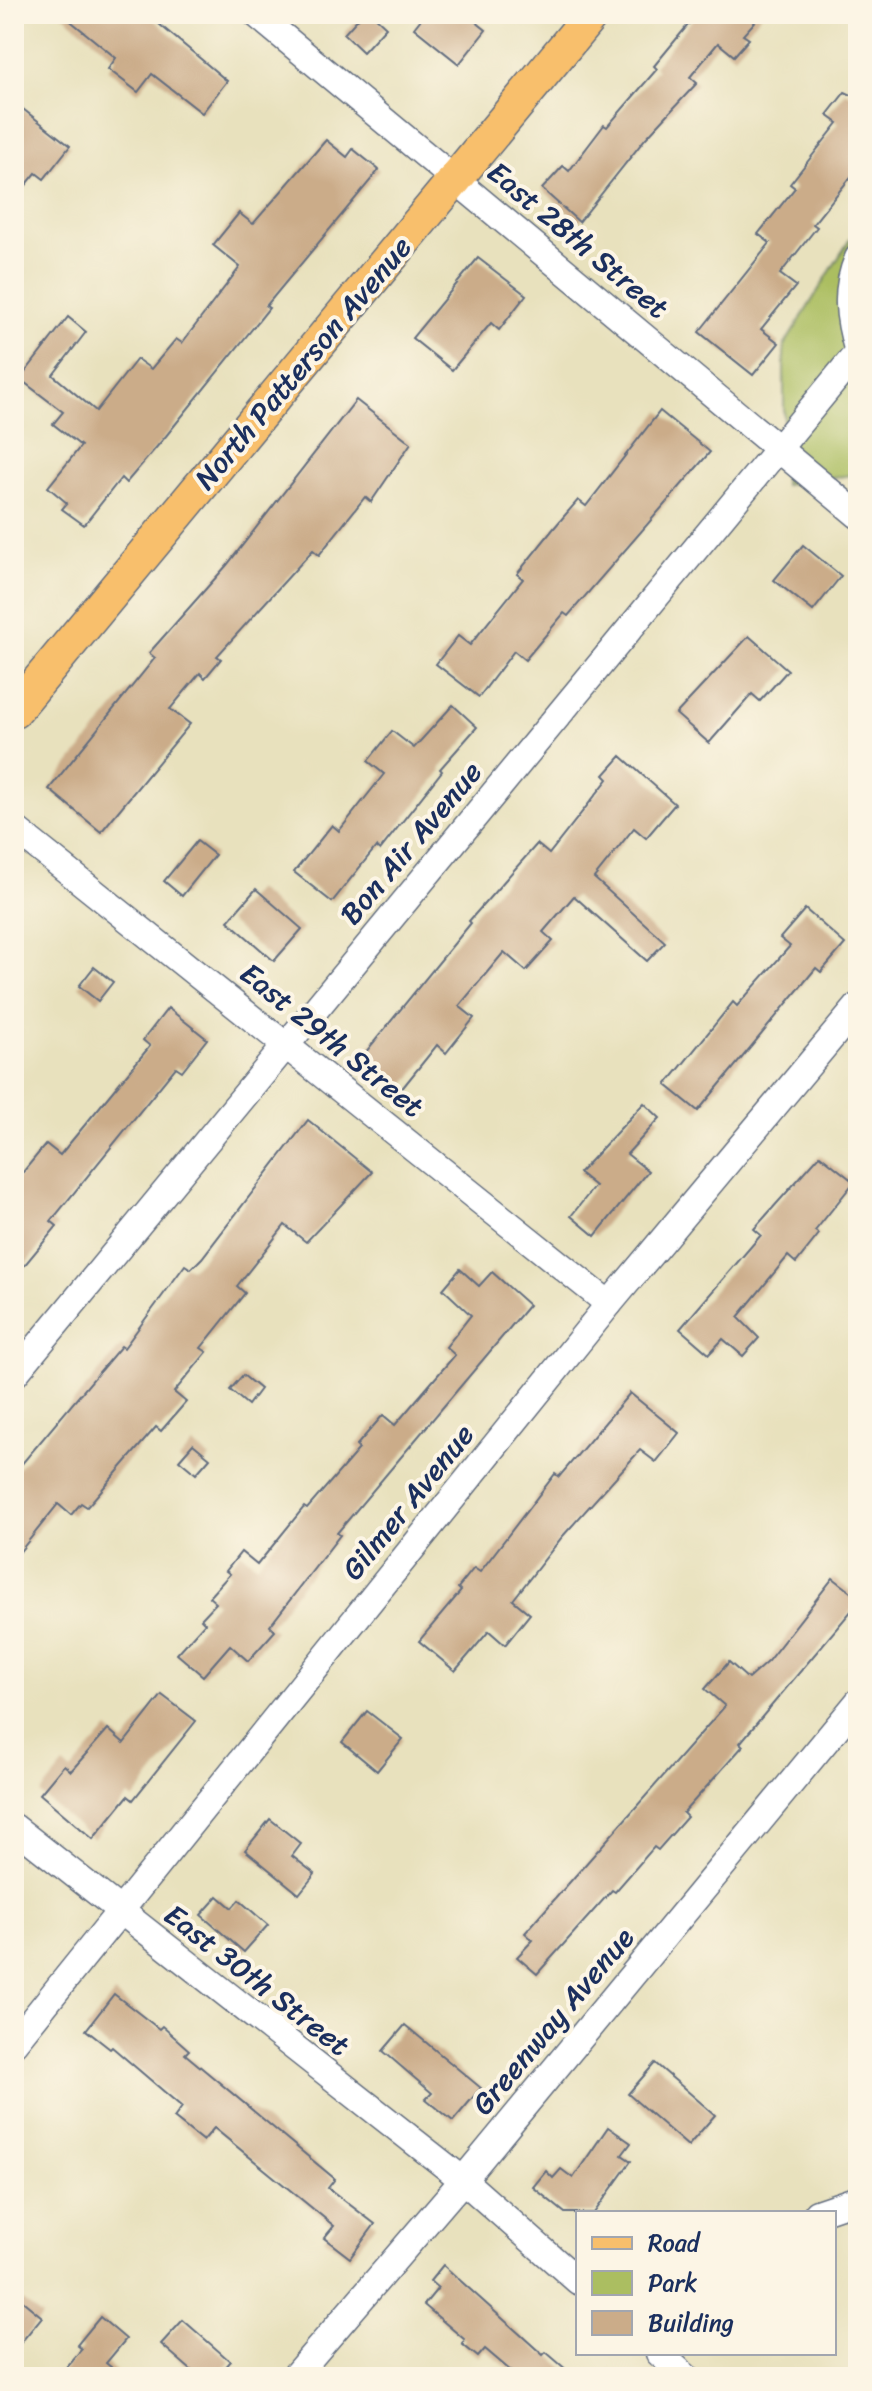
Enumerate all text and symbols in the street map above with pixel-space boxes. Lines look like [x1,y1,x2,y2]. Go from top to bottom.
street label: East 28th Street [474,147,682,333]
street label: North Patterson Avenue [180,223,426,503]
street label: Bon Air Avenue [325,748,497,938]
street label: East 29th Street [227,948,437,1132]
street label: Gilmer Avenue [327,1411,489,1593]
street label: East 30th Street [151,1889,363,2071]
street label: Greenway Avenue [457,1914,649,2128]
legend [576,2211,836,2355]
text: Road [648,2222,702,2264]
text: Park [648,2262,697,2304]
text: Building [648,2302,734,2344]

